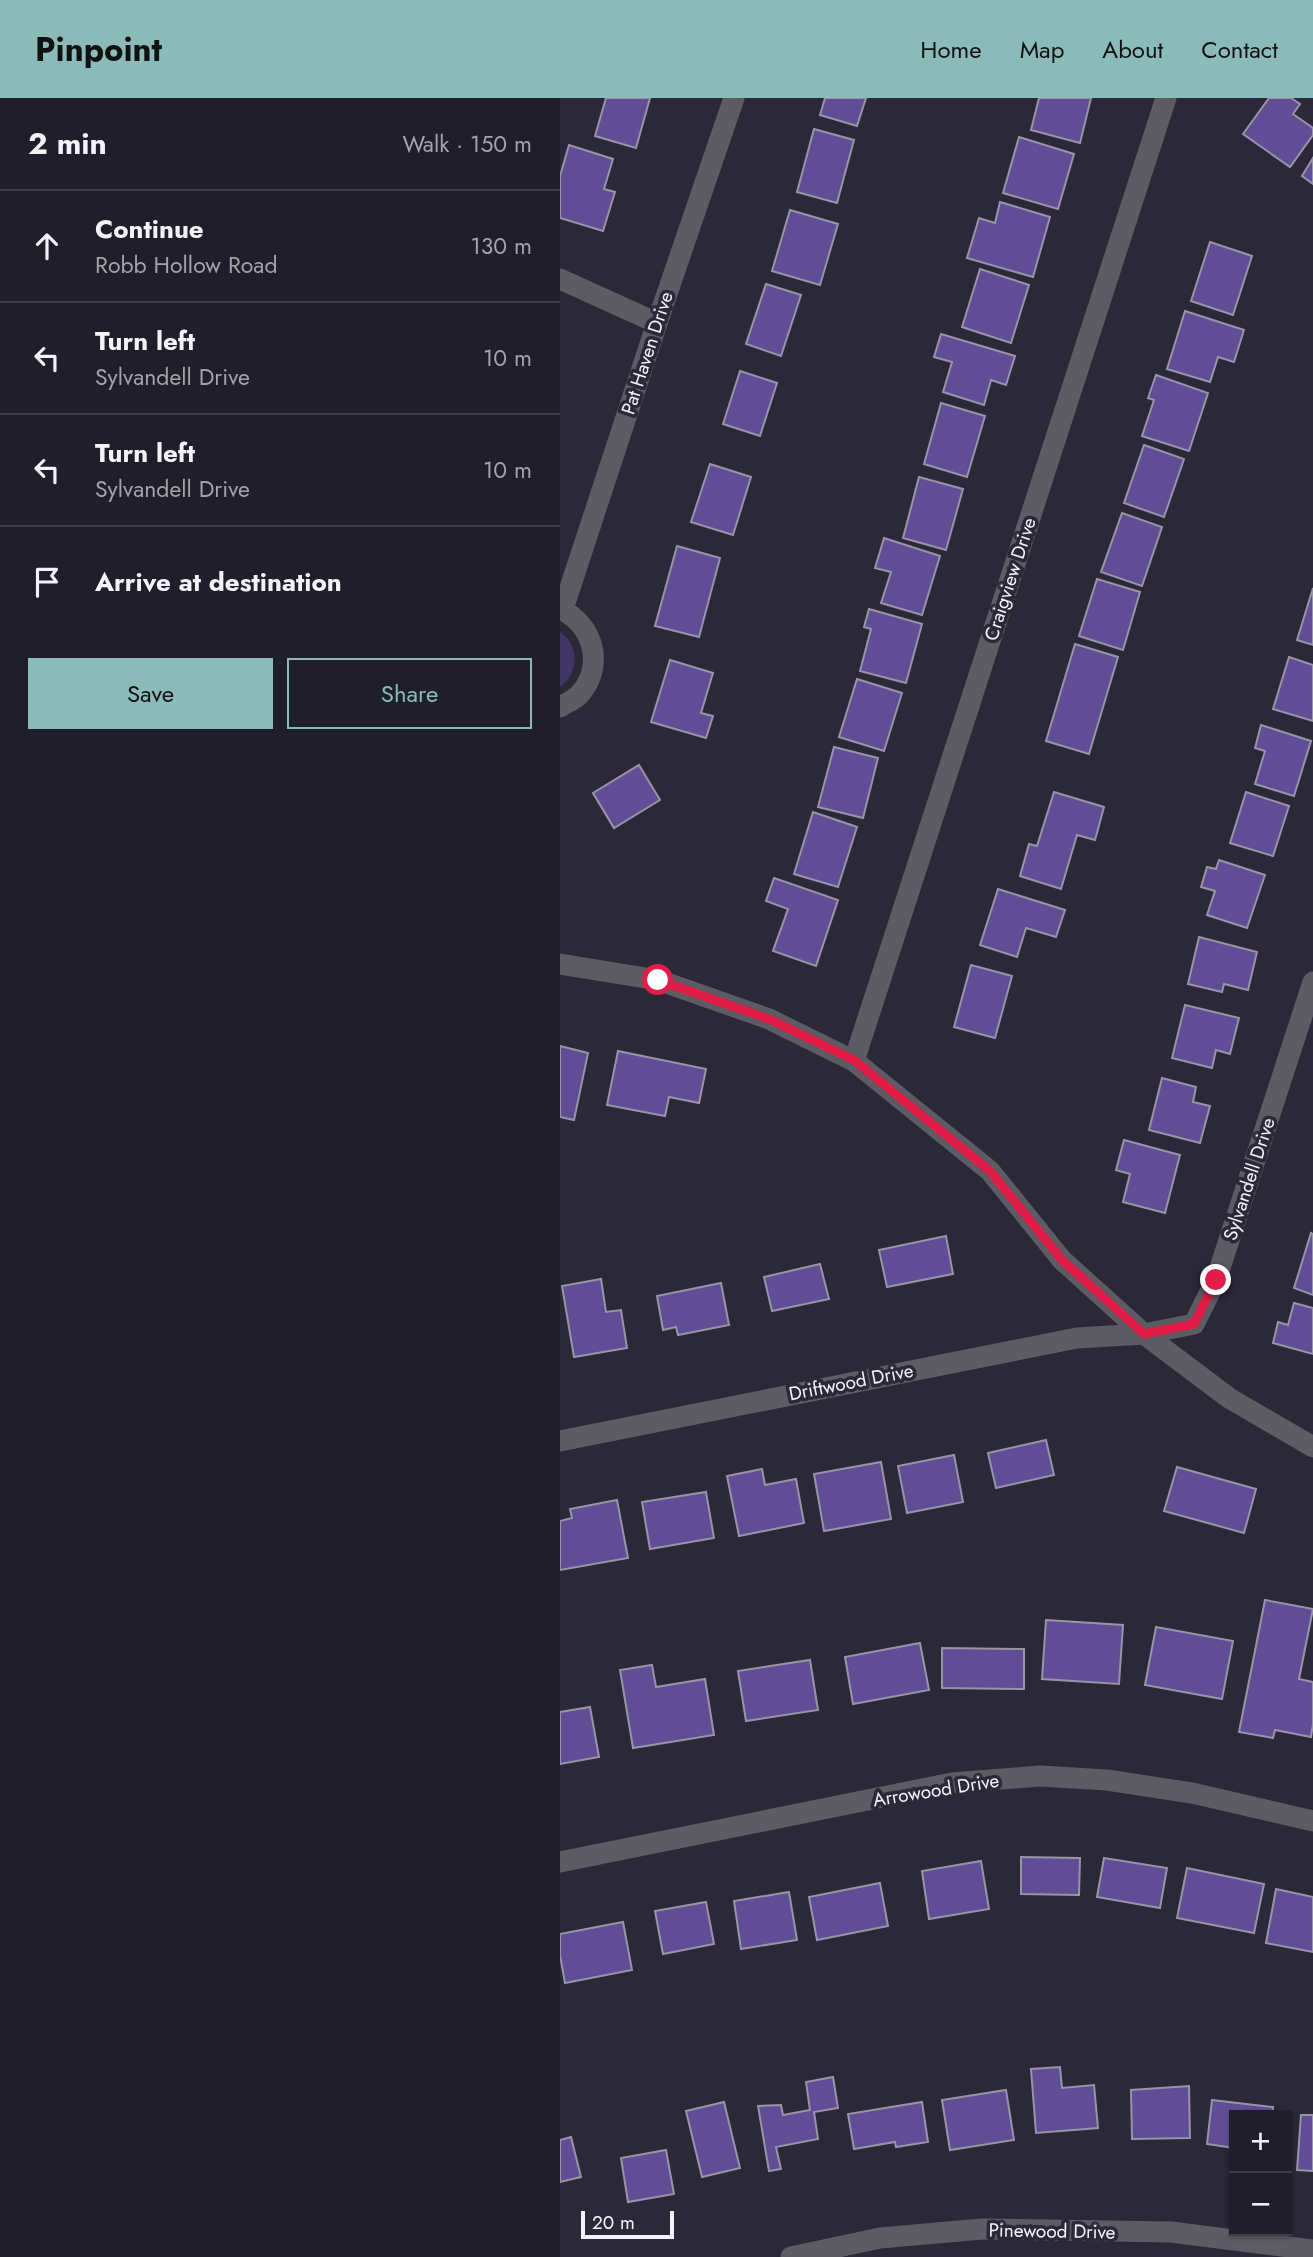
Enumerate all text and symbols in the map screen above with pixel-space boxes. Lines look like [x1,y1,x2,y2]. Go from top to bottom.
text: Pinpoint [35,26,162,73]
text: Home [920,32,982,67]
text: Map [1020,32,1064,67]
text: About [1102,32,1163,67]
text: Contact [1201,32,1278,67]
text: 2 min [28,122,107,165]
text: Walk · 150 m [402,127,532,161]
text: Continue [95,210,204,248]
icon: ahead [28,227,66,265]
text: 130 m [470,229,532,263]
text: Robb Hollow Road [95,248,278,282]
street label: Pat Haven Drive [614,288,680,418]
text: Turn left [95,322,195,360]
icon: left [28,339,66,377]
text: 10 m [483,341,532,375]
text: Sylvandell Drive [95,360,250,394]
text: Turn left [95,434,195,472]
icon: left [28,451,66,489]
text: 10 m [483,453,532,487]
text: Sylvandell Drive [95,472,250,506]
street label: Craigview Drive [977,514,1043,644]
icon: arrive [28,563,66,601]
text: Arrive at destination [95,563,342,601]
button: Save [28,658,273,729]
button: Share [287,658,532,729]
route start [642,964,673,995]
street label: Sylvandell Drive [1216,1114,1282,1244]
route end [1200,1264,1231,1295]
street label: Driftwood Drive [786,1357,916,1407]
street label: Arrowood Drive [871,1767,1001,1813]
map controls [1229,2110,1292,2236]
button: + [1229,2110,1292,2173]
button: − [1229,2173,1292,2236]
scale bar [581,2208,674,2240]
text: 20 m [592,2209,635,2236]
street label: Pinewood Drive [988,2216,1116,2246]

